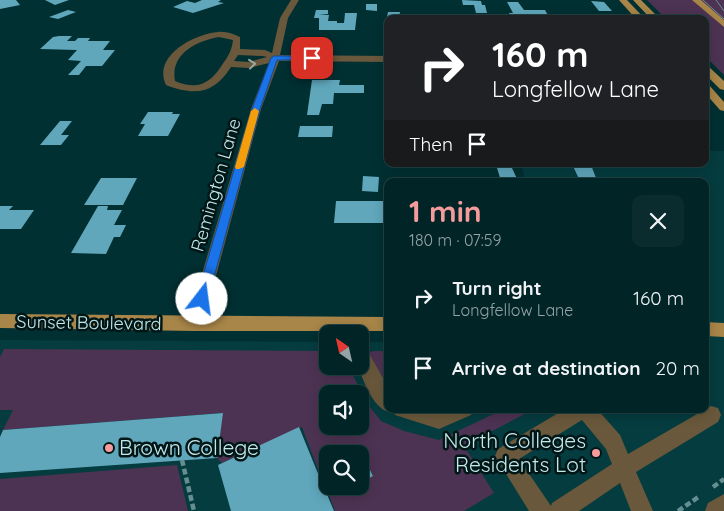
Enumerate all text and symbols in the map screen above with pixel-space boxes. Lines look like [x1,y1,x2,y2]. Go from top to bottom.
text: 160 m [492,32,589,76]
icon: right [409,35,474,100]
pin [291,37,333,79]
icon: arrive [298,44,326,72]
one-way arrow [248,58,256,69]
text: Longfellow Lane [492,75,659,103]
street label: Remington Lane [186,116,245,254]
icon: arrive [463,130,491,158]
text: Then [409,132,453,156]
text: 1 min [409,192,482,230]
button: close [632,195,684,247]
text: 180 m · 07:59 [409,230,501,250]
position arrow [175,272,227,324]
text: Turn right [452,276,541,300]
icon: right [409,284,437,312]
text: 160 m [633,286,684,310]
text: Longfellow Lane [452,300,573,320]
street label: Sunset Boulevard [16,310,162,335]
north arrow [319,325,369,375]
map controls [319,325,369,495]
icon: arrive [409,354,437,382]
text: Arrive at destination [452,356,641,380]
text: 20 m [656,356,700,380]
button: sound [319,385,369,435]
place label: North Colleges Residents Lot [443,427,586,477]
place label: Brown College [119,434,259,460]
marker: Brown College [103,442,115,454]
button: search [319,445,369,495]
marker: North Colleges Residents Lot [590,447,602,459]

